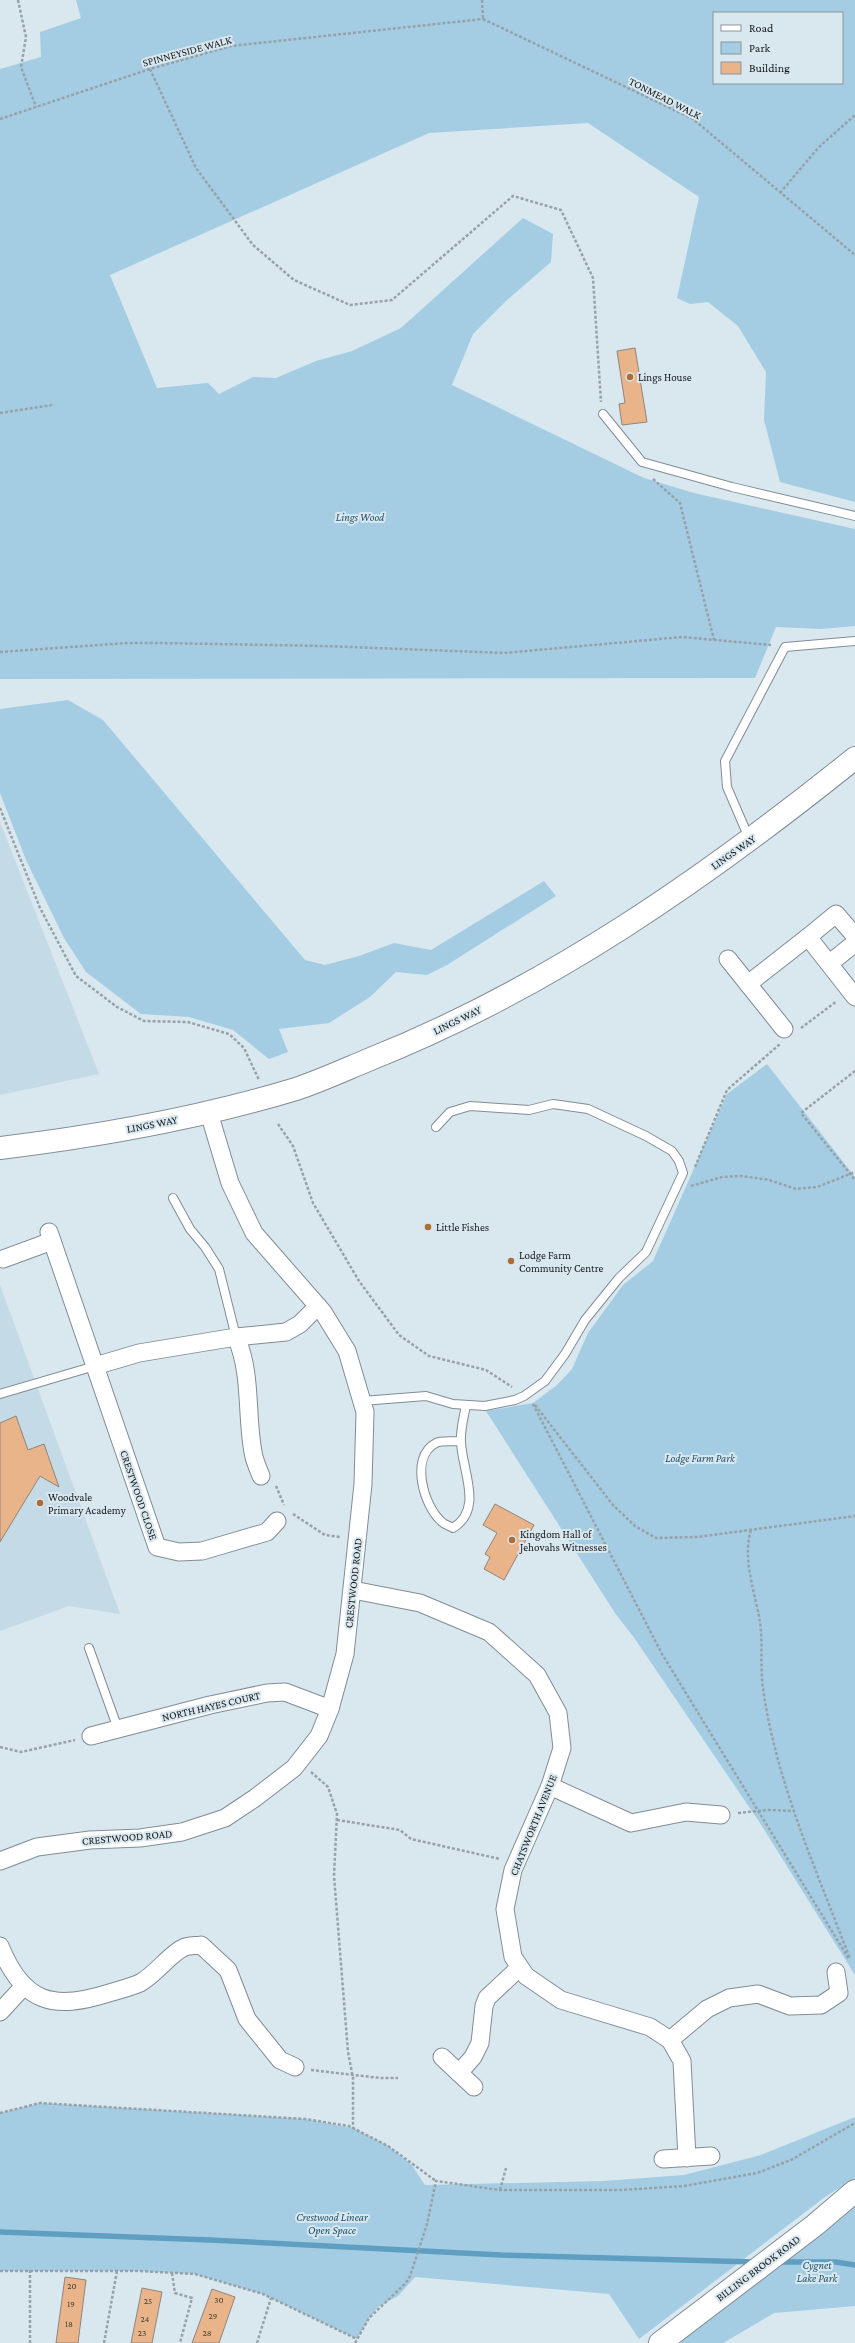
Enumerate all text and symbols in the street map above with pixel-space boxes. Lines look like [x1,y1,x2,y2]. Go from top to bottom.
legend [713,12,843,84]
text: Road [749,21,774,35]
street label: SPINNEYSIDE WALK [141,33,233,69]
text: Park [749,41,771,55]
text: Building [749,61,790,75]
street label: TONMEAD WALK [627,75,704,122]
place label: Lings House [638,371,692,384]
marker: Lings House [625,372,635,382]
park label: Lings Wood [336,511,385,524]
street label: LINGS WAY [708,832,758,872]
street label: LINGS WAY [431,1003,483,1037]
street label: LINGS WAY [126,1113,179,1135]
place label: Little Fishes [436,1221,489,1233]
marker: Little Fishes [423,1222,433,1232]
place label: Lodge Farm Community Centre [519,1249,603,1275]
marker: Lodge Farm Community Centre [506,1256,516,1266]
street label: CRESTWOOD CLOSE [118,1449,160,1541]
park label: Lodge Farm Park [665,1452,736,1465]
place label: Woodvale Primary Academy [48,1491,127,1517]
marker: Woodvale Primary Academy [35,1498,45,1508]
place label: Kingdom Hall of Jehovahs Witnesses [519,1528,607,1554]
marker: Kingdom Hall of Jehovahs Witnesses [507,1535,517,1545]
street label: CRESTWOOD ROAD [342,1537,364,1629]
street label: NORTH HAYES COURT [161,1689,261,1723]
street label: CHATSWORTH AVENUE [507,1773,559,1877]
street label: CRESTWOOD ROAD [81,1827,173,1847]
park label: Crestwood Linear Open Space [296,2211,369,2237]
street label: BILLING BROOK ROAD [714,2233,802,2303]
park label: Cygnet Lake Park [797,2259,839,2284]
house number: 20 [67,2281,77,2291]
house number: 30 [214,2295,224,2305]
house number: 25 [144,2296,152,2306]
house number: 19 [67,2299,75,2309]
house number: 29 [209,2311,218,2321]
house number: 24 [141,2314,150,2324]
house number: 18 [65,2319,73,2329]
house number: 23 [138,2328,146,2338]
house number: 28 [202,2328,212,2338]

